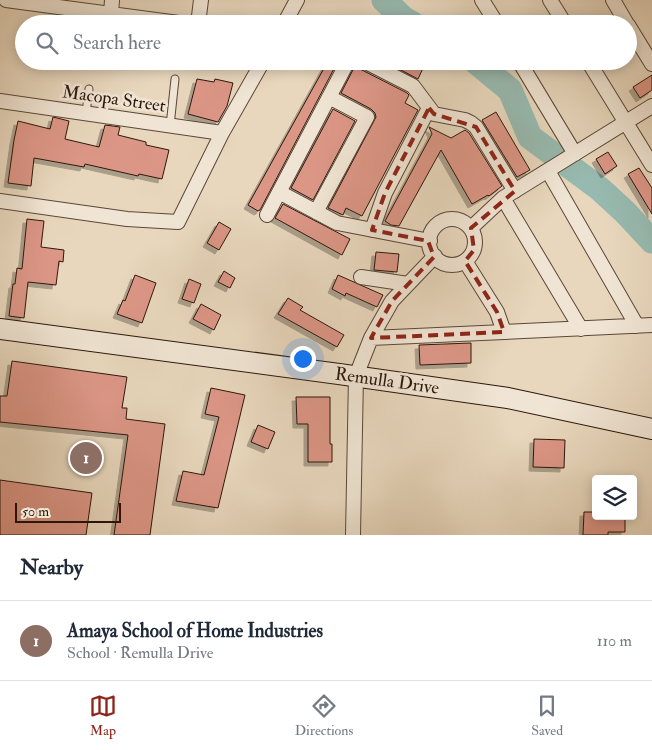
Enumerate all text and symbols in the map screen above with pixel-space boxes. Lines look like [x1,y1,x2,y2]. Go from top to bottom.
search box [15,15,637,70]
icon: search [33,29,61,57]
text: Search here [73,31,161,55]
street label: Macopa Street [61,80,167,118]
your location [290,346,316,372]
street label: Remulla Drive [333,362,441,400]
pin: 1 [70,439,102,477]
map controls [592,475,637,520]
button: layers [592,475,637,520]
scale bar [15,500,121,523]
text: 50 m [22,503,49,520]
text: Nearby [20,554,83,581]
text: Amaya School of Home Industries [67,619,323,643]
text: 1 [33,631,39,651]
text: 110 m [597,631,632,651]
text: School · Remulla Drive [67,643,213,663]
tab: Map [89,692,117,739]
tab: Directions [295,692,353,739]
tab: Saved [531,692,563,739]

